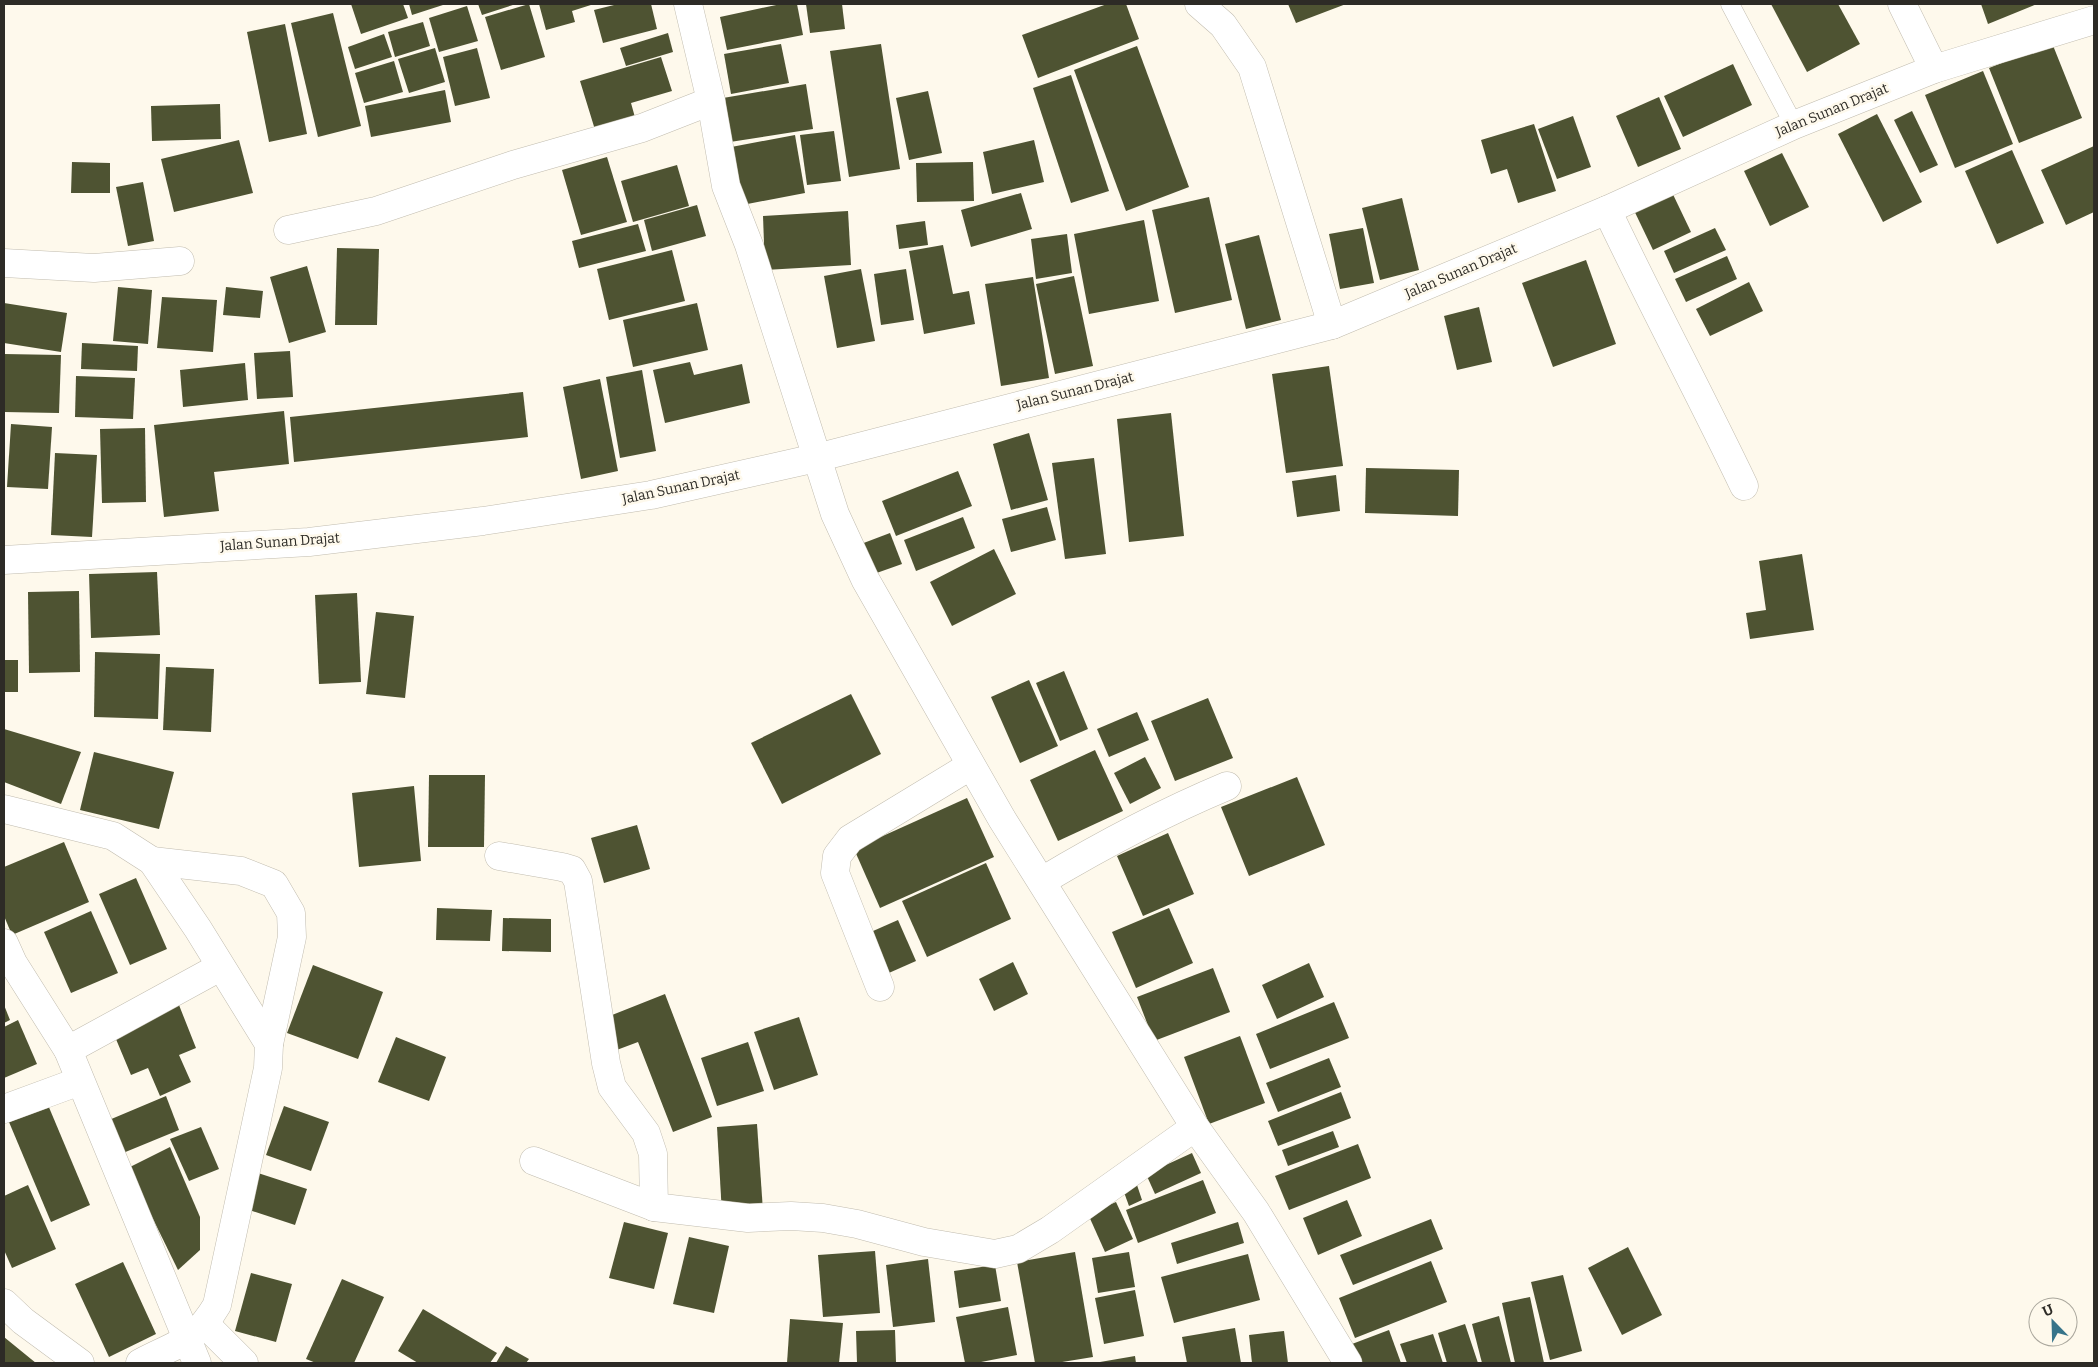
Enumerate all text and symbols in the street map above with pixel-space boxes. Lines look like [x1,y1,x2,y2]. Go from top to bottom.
street label: Jalan Sunan Drajat [1772,80,1891,141]
street label: Jalan Sunan Drajat [1402,240,1520,303]
street label: Jalan Sunan Drajat [1014,368,1135,414]
street label: Jalan Sunan Drajat [620,466,741,508]
street label: Jalan Sunan Drajat [219,529,340,555]
north arrow [2028,1297,2078,1347]
text: U [2040,1300,2057,1320]

